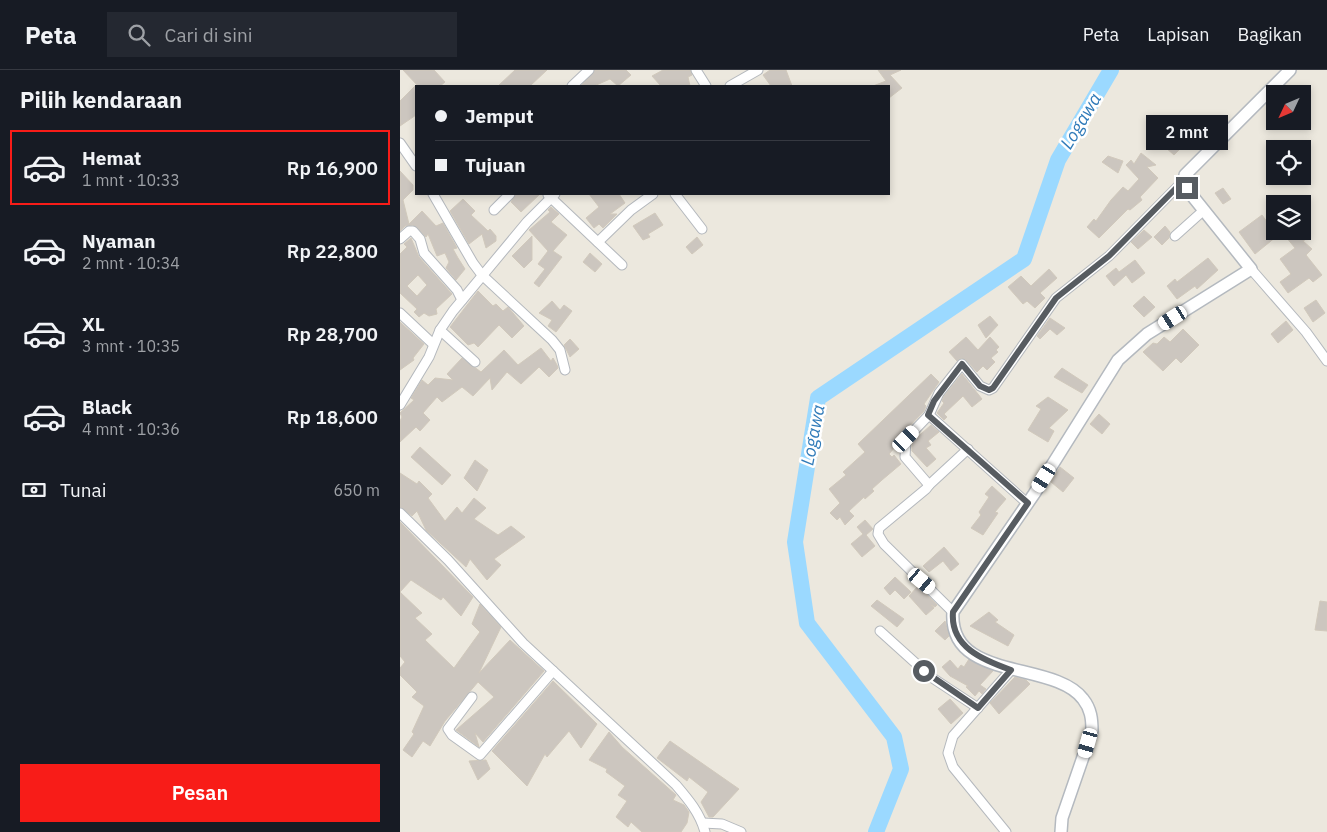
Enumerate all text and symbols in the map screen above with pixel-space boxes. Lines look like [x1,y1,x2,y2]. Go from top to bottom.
search box [107,12,457,57]
text: Peta [25,19,77,51]
icon: search [125,21,153,49]
text: Cari di sini [165,23,253,47]
text: Peta [1083,23,1119,46]
text: Lapisan [1147,23,1209,46]
text: Bagikan [1237,23,1302,46]
text: Pilih kendaraan [20,85,182,114]
north arrow [1266,85,1311,130]
map controls [1266,85,1311,240]
water label: Logawa [1055,88,1106,153]
text: Jemput [465,104,533,128]
callout: 2 mnt [1146,116,1228,150]
text: 2 mnt [1166,122,1208,142]
button: locate [1266,140,1311,185]
icon: car [22,145,67,190]
text: Hemat [82,146,141,170]
text: Tujuan [465,153,525,177]
text: Rp 16,900 [287,156,378,180]
text: 1 mnt · 10:33 [82,170,180,190]
route end [1176,177,1198,199]
button: layers [1266,195,1311,240]
icon: car [22,228,67,273]
text: Nyaman [82,229,156,253]
text: Rp 22,800 [287,239,378,263]
text: 2 mnt · 10:34 [82,253,180,273]
car [1156,304,1189,332]
icon: car [22,311,67,356]
text: XL [82,312,105,336]
text: Rp 28,700 [287,322,378,346]
text: 3 mnt · 10:35 [82,336,180,356]
icon: car [22,394,67,439]
text: Black [82,395,132,419]
water label: Logawa [795,403,830,467]
text: Rp 18,600 [287,405,378,429]
text: 4 mnt · 10:36 [82,419,180,439]
car [890,423,921,455]
car [1029,461,1058,495]
icon: cash [20,476,48,504]
text: Tunai [60,478,106,502]
text: 650 m [333,480,380,500]
car [905,566,938,596]
route start [913,660,935,682]
car [1076,727,1099,759]
button: Pesan [20,764,380,822]

